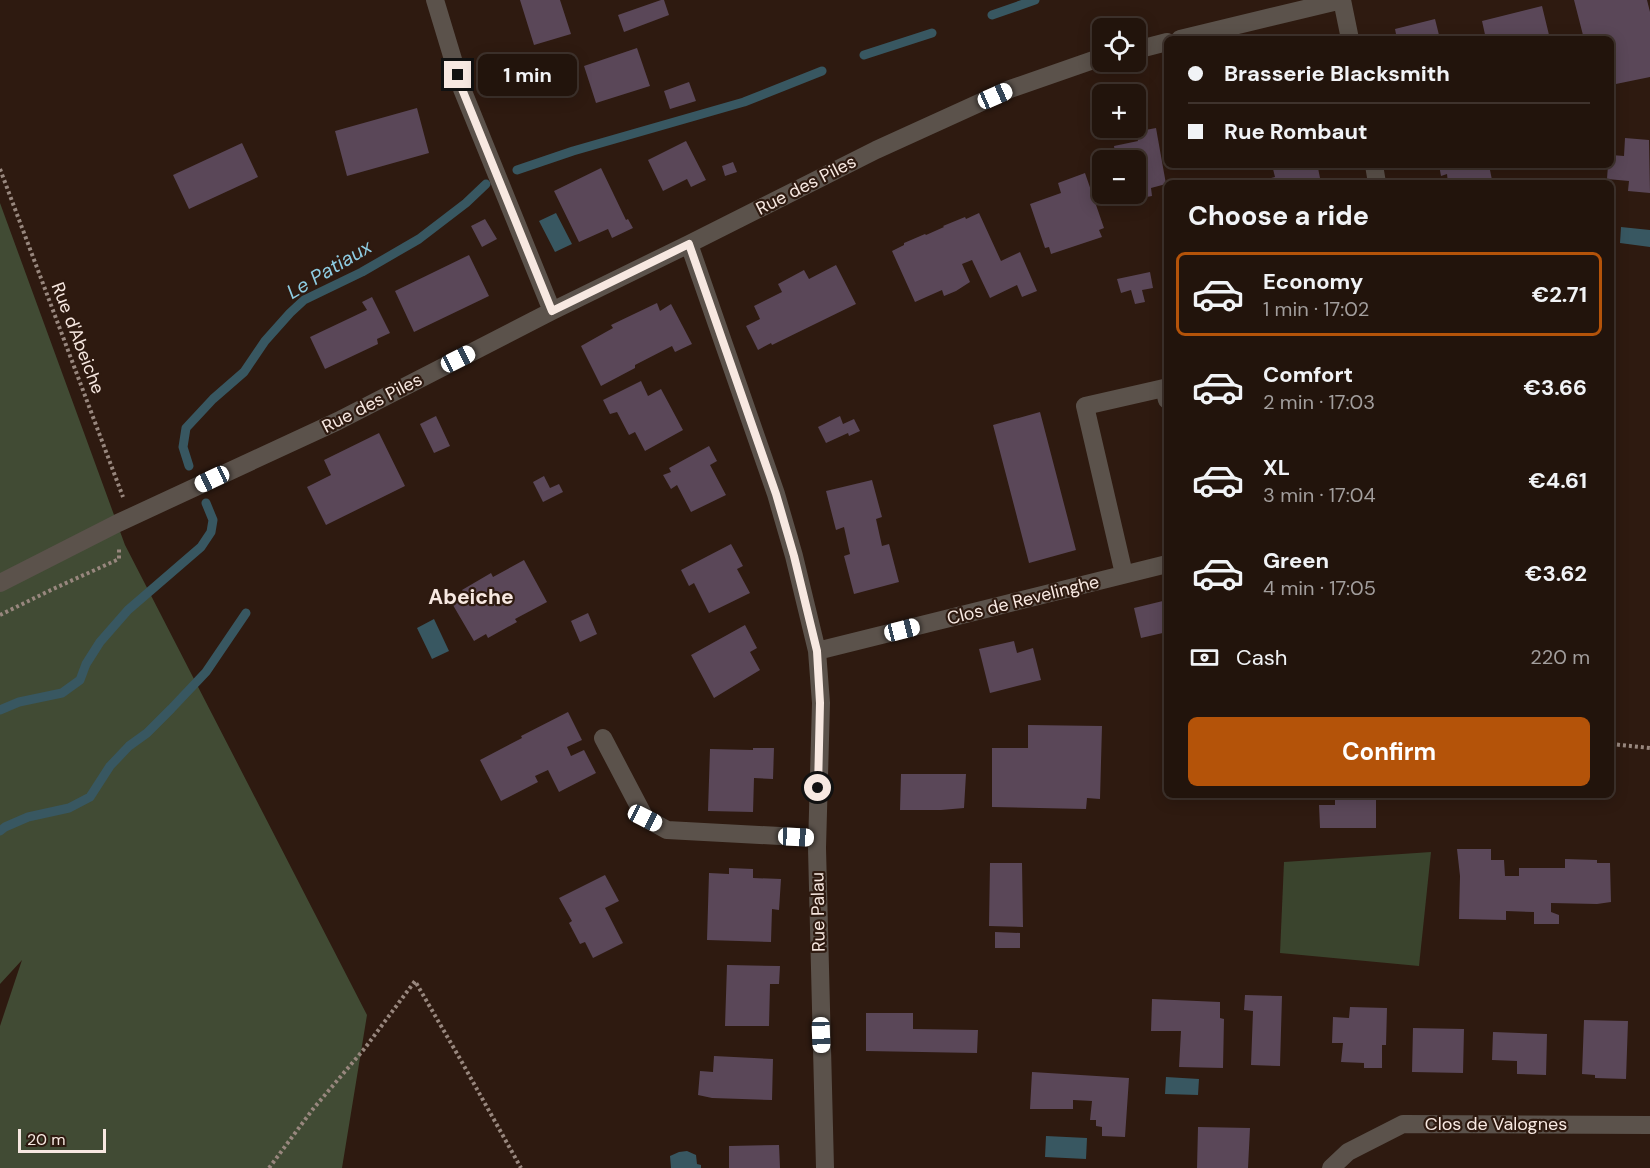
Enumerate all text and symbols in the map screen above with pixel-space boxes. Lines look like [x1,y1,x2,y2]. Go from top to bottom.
map controls [1092,18,1146,204]
button: locate [1092,18,1146,72]
callout: 1 min [479,54,578,96]
text: Brasserie Blacksmith [1224,59,1450,88]
route end [444,61,471,88]
text: 1 min [503,62,552,88]
car [975,80,1015,112]
button: + [1092,84,1146,138]
text: Rue Rombaut [1224,117,1368,146]
street label: Rue des Piles [752,149,860,221]
button: − [1092,150,1146,204]
text: Choose a ride [1188,198,1369,233]
water label: Le Patiaux [282,233,377,305]
icon: car [1191,267,1245,321]
text: Economy [1263,267,1363,296]
street label: Rue d'Abeiche [46,279,110,397]
text: €2.71 [1532,280,1587,309]
text: 1 min · 17:02 [1263,296,1369,322]
car [438,343,478,375]
icon: car [1191,360,1245,414]
text: Comfort [1263,360,1353,389]
street label: Rue des Piles [318,367,426,439]
text: €3.66 [1524,373,1587,402]
text: 2 min · 17:03 [1263,389,1375,415]
icon: car [1191,453,1245,507]
text: XL [1263,453,1290,482]
car [192,463,232,495]
text: €4.61 [1528,466,1587,495]
text: 3 min · 17:04 [1263,482,1376,508]
icon: car [1191,546,1245,600]
text: Green [1263,546,1329,575]
text: €3.62 [1525,559,1587,588]
street label: Clos de Revelinghe [944,569,1102,631]
text: 4 min · 17:05 [1263,575,1376,601]
district label: Abeiche [428,583,514,611]
car [882,617,922,643]
icon: cash [1188,641,1221,674]
text: Cash [1236,643,1287,672]
text: 220 m [1530,644,1590,670]
button: Confirm [1188,717,1590,786]
route start [804,774,831,801]
car [625,802,665,834]
car [778,827,814,847]
street label: Rue Palau [805,872,831,952]
car [811,1017,831,1053]
street label: Clos de Valognes [1425,1112,1567,1136]
scale bar [18,1126,106,1154]
text: 20 m [27,1129,66,1150]

